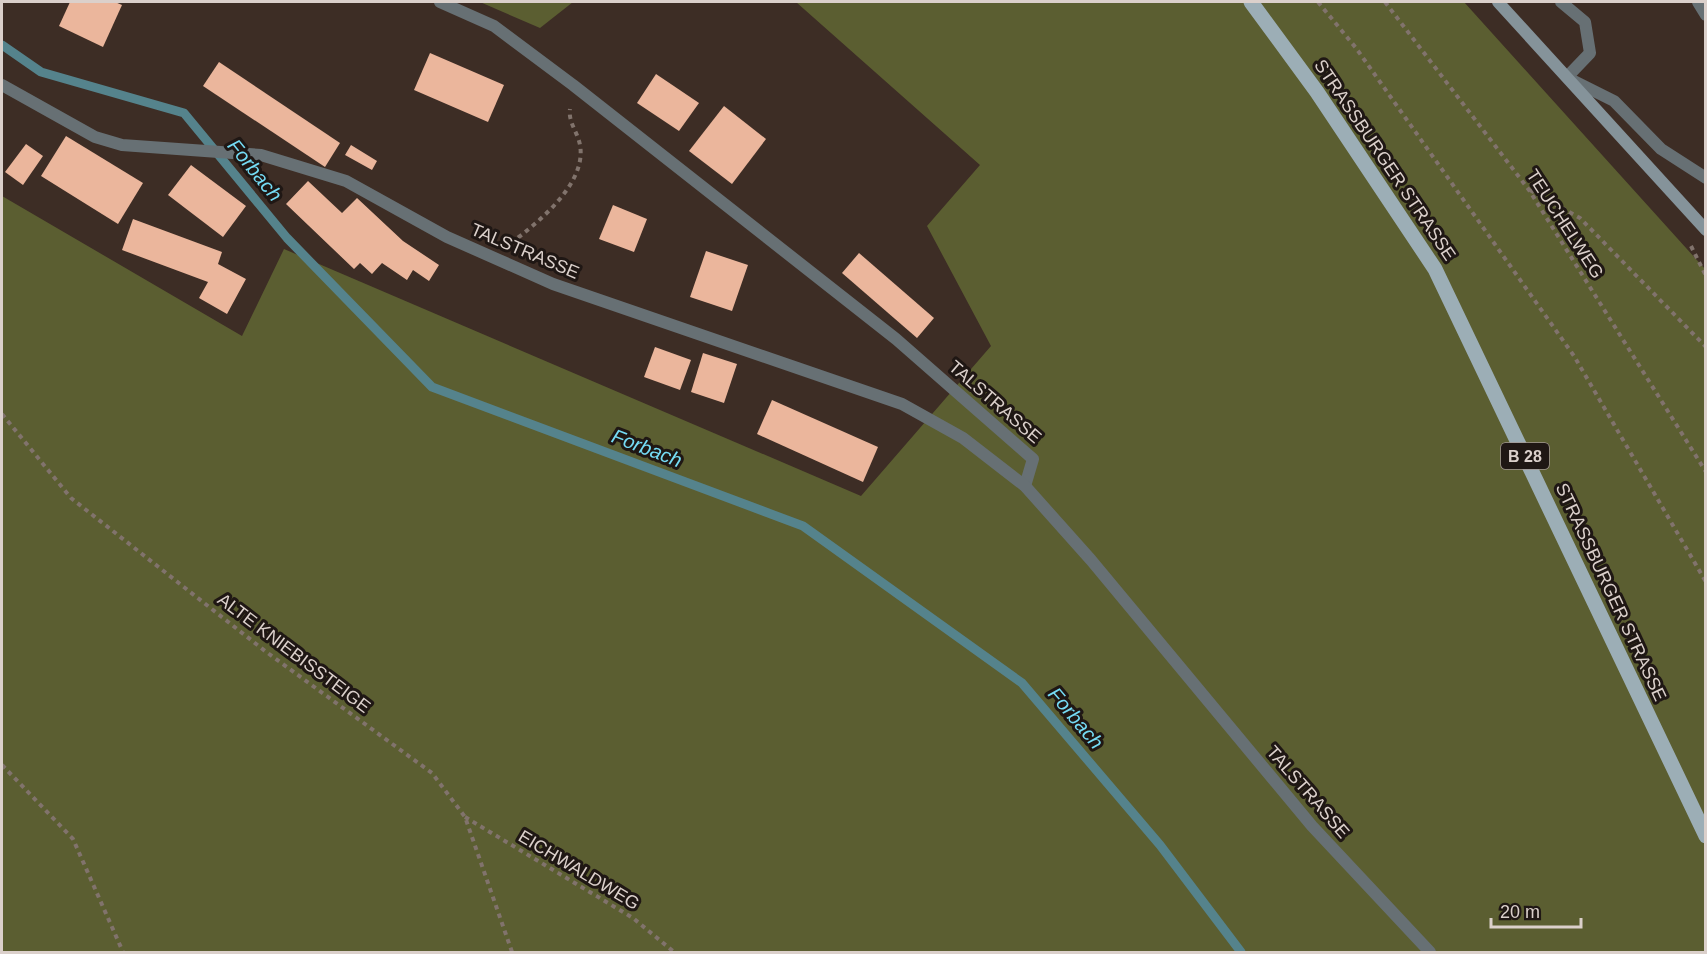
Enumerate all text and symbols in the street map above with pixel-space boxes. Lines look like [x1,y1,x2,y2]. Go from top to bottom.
street label: STRASSBURGER STRASSE [1310,56,1460,264]
water label: Forbach [223,135,287,205]
street label: TEUCHELWEG [1522,166,1608,282]
street label: TALSTRASSE [468,219,582,283]
street label: TALSTRASSE [945,356,1045,448]
water label: Forbach [609,425,685,471]
road number: B 28 [1501,443,1549,469]
street label: STRASSBURGER STRASSE [1552,480,1670,704]
street label: ALTE KNIEBISSTEIGE [214,589,374,717]
water label: Forbach [1044,683,1108,753]
street label: TALSTRASSE [1262,742,1354,842]
street label: EICHWALDWEG [515,826,643,914]
scale bar [1491,891,1581,929]
text: 20 m [1500,902,1540,922]

